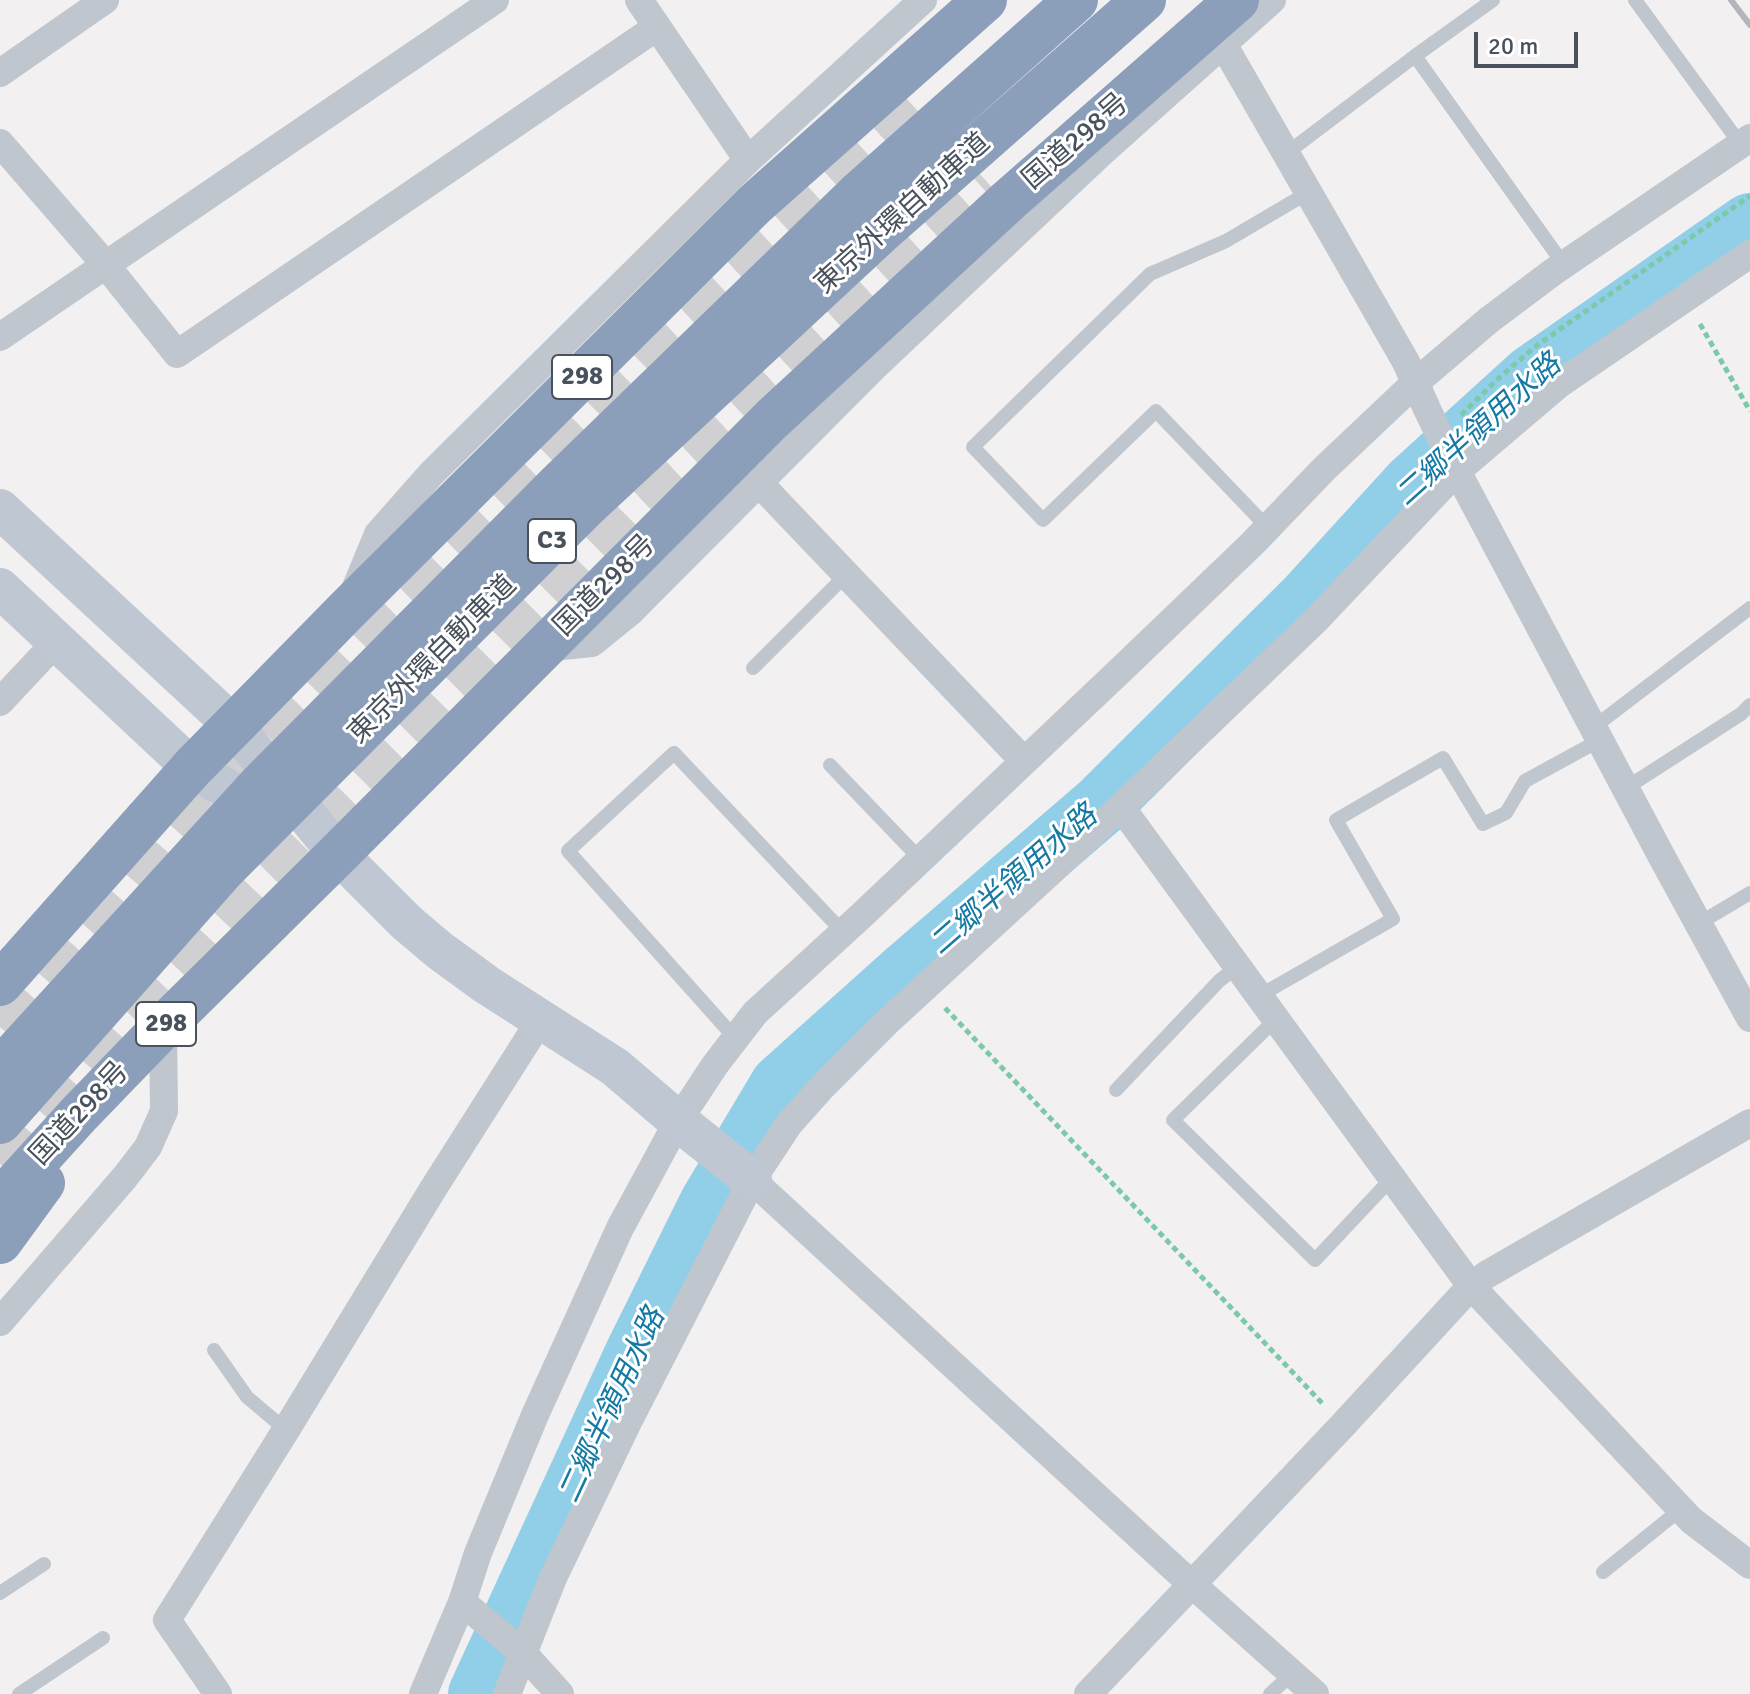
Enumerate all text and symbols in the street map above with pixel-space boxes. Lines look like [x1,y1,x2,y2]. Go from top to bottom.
scale bar [1478,16,1582,66]
text: 20 m [1488,31,1538,61]
street label: 国道298号 [1016,87,1136,197]
street label: 東京外環自動車道 [809,127,997,301]
water label: 二郷半領用水路 [1389,347,1569,515]
road number: 298 [552,355,612,399]
road number: C3 [528,519,576,563]
street label: 国道298号 [547,528,663,644]
street label: 東京外環自動車道 [342,569,524,751]
water label: 二郷半領用水路 [923,799,1105,963]
road number: 298 [136,1002,196,1046]
street label: 国道298号 [24,1055,136,1173]
water label: 二郷半領用水路 [552,1303,674,1509]

